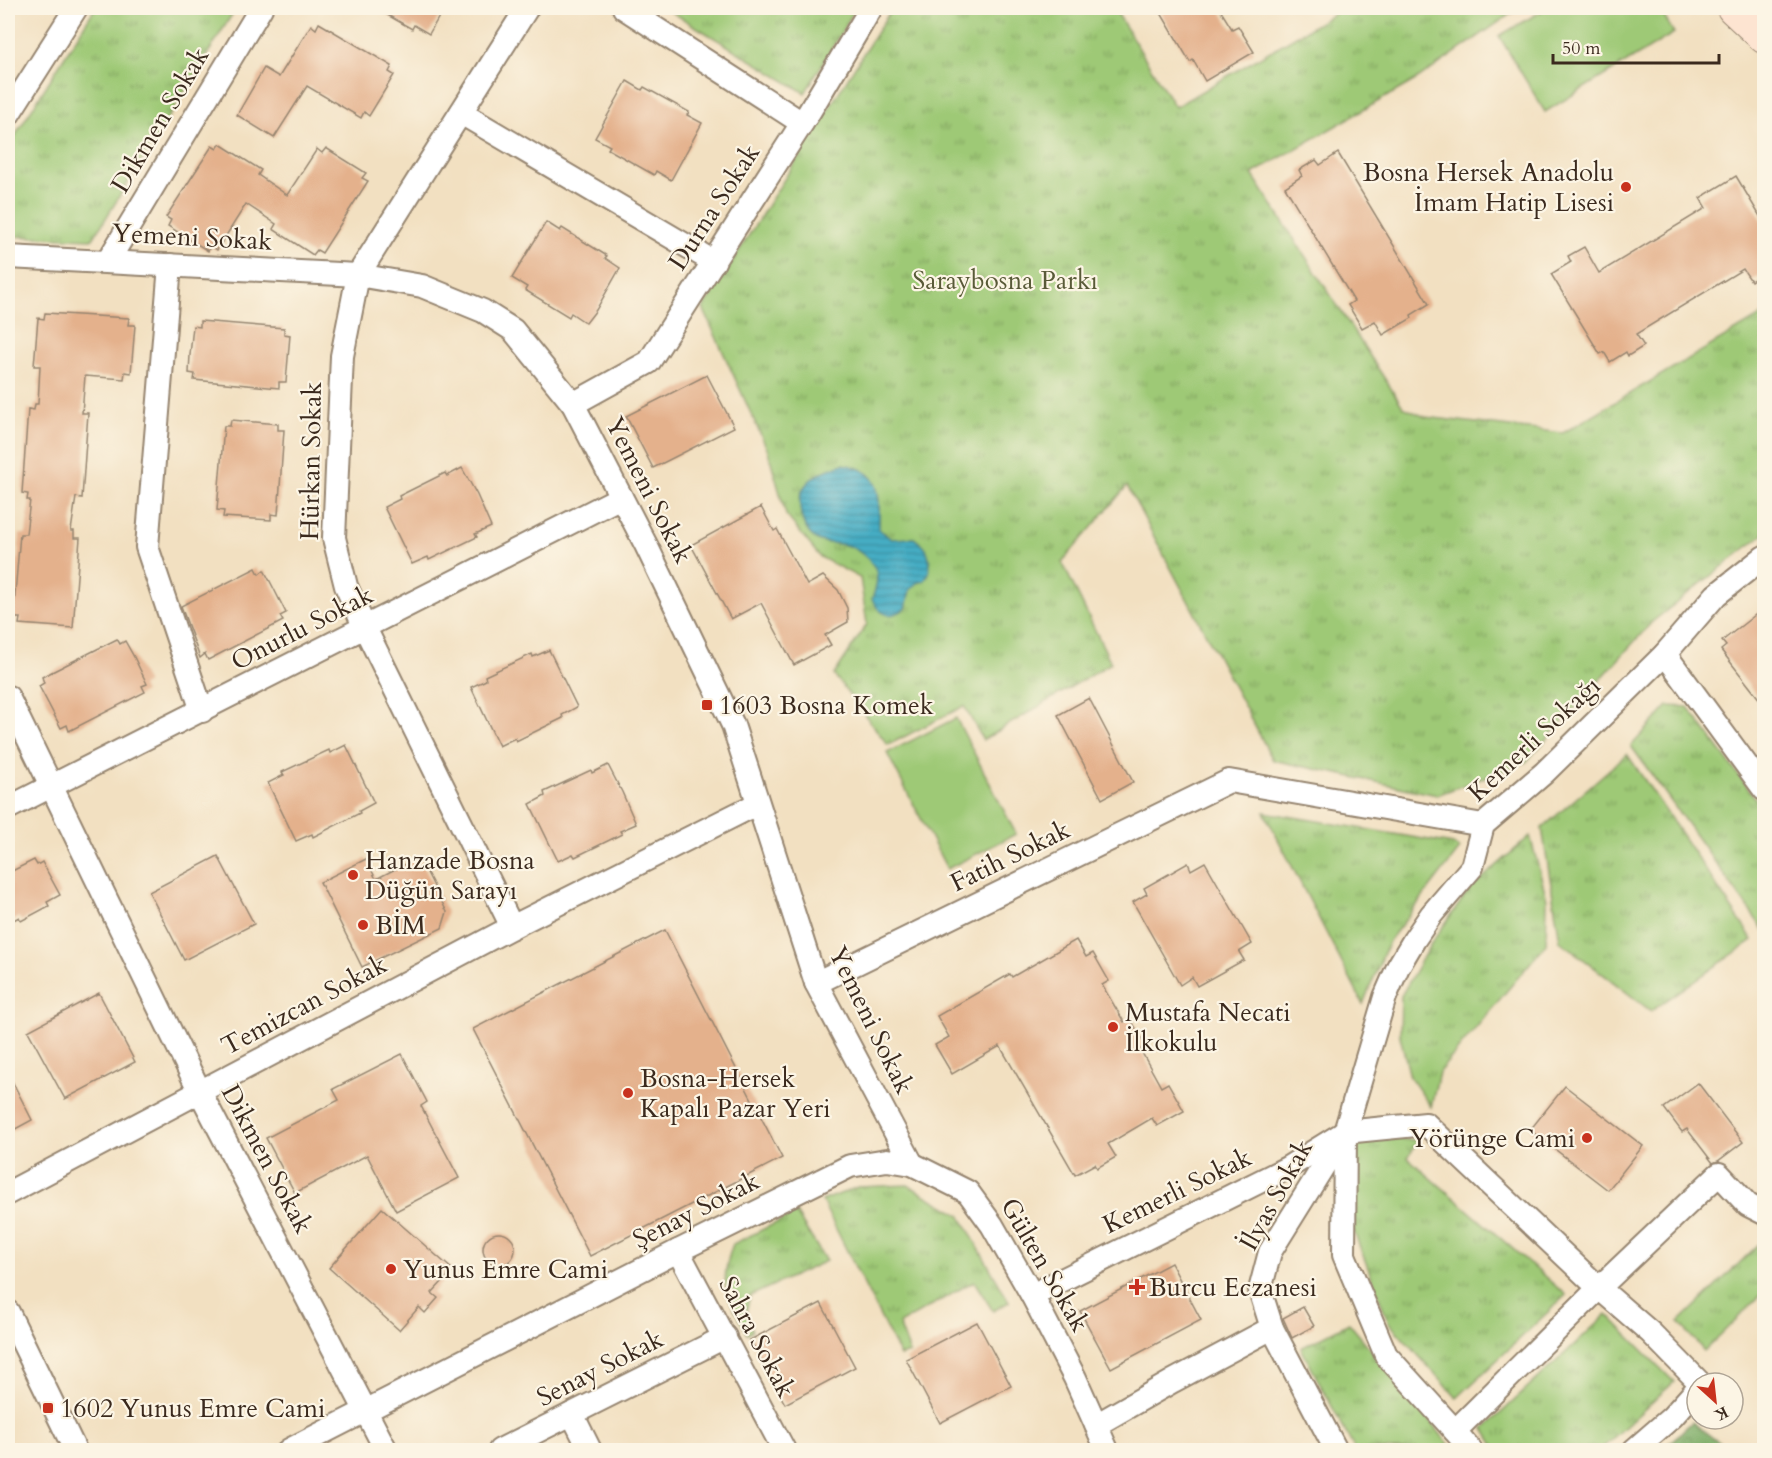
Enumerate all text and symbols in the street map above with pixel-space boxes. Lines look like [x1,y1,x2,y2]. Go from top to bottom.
scale bar [1553,27,1720,65]
text: 50 m [1562,36,1601,61]
street label: Dikmen Sokak [103,41,217,199]
street label: Durna Sokak [660,137,768,277]
place label: Bosna Hersek Anadolu İmam Hatip Lisesi [1363,155,1614,220]
marker: Bosna Hersek Anadolu İmam Hatip Lisesi [1619,180,1633,194]
street label: Yemeni Sokak [111,215,273,259]
park label: Saraybosna Parkı [912,263,1098,298]
street label: Hürkan Sokak [292,381,330,541]
street label: Yemeni Sokak [597,411,701,569]
street label: Onurlu Sokak [225,577,379,679]
street label: Kemerli Sokağı [1460,668,1608,810]
place label: 1603 Bosna Komek [719,688,934,723]
marker: 1603 Bosna Komek [700,698,714,712]
street label: Fatih Sokak [944,812,1076,900]
place label: Hanzade Bosna Düğün Sarayı [365,843,535,908]
marker: Hanzade Bosna Düğün Sarayı [346,868,360,882]
place label: BİM [375,908,426,943]
marker: BİM [356,918,370,932]
street label: Yemeni Sokak [820,940,922,1100]
street label: Temizcan Sokak [215,947,393,1063]
place label: Mustafa Necati İlkokulu [1125,995,1291,1060]
marker: Mustafa Necati İlkokulu [1106,1020,1120,1034]
place label: Bosna-Hersek Kapalı Pazar Yeri [640,1061,830,1126]
street label: Dikmen Sokak [213,1078,321,1240]
marker: Bosna-Hersek Kapalı Pazar Yeri [621,1086,635,1100]
place label: Yörünge Cami [1409,1121,1575,1156]
marker: Yörünge Cami [1580,1131,1594,1145]
street label: İlyas Sokak [1231,1133,1321,1257]
street label: Kemerli Sokak [1097,1140,1257,1242]
street label: Şenay Sokak [627,1163,765,1257]
street label: Gülten Sokak [993,1192,1098,1338]
place label: Yunus Emre Cami [403,1252,608,1287]
marker: Yunus Emre Cami [384,1262,398,1276]
street label: Sahra Sokak [710,1270,804,1404]
place label: Burcu Eczanesi [1149,1270,1317,1305]
marker: Burcu Eczanesi [1130,1280,1144,1294]
street label: Senay Sokak [531,1321,669,1415]
north arrow [1685,1371,1745,1431]
place label: 1602 Yunus Emre Cami [60,1391,325,1426]
marker: 1602 Yunus Emre Cami [41,1401,55,1415]
text: K [1711,1401,1732,1426]

